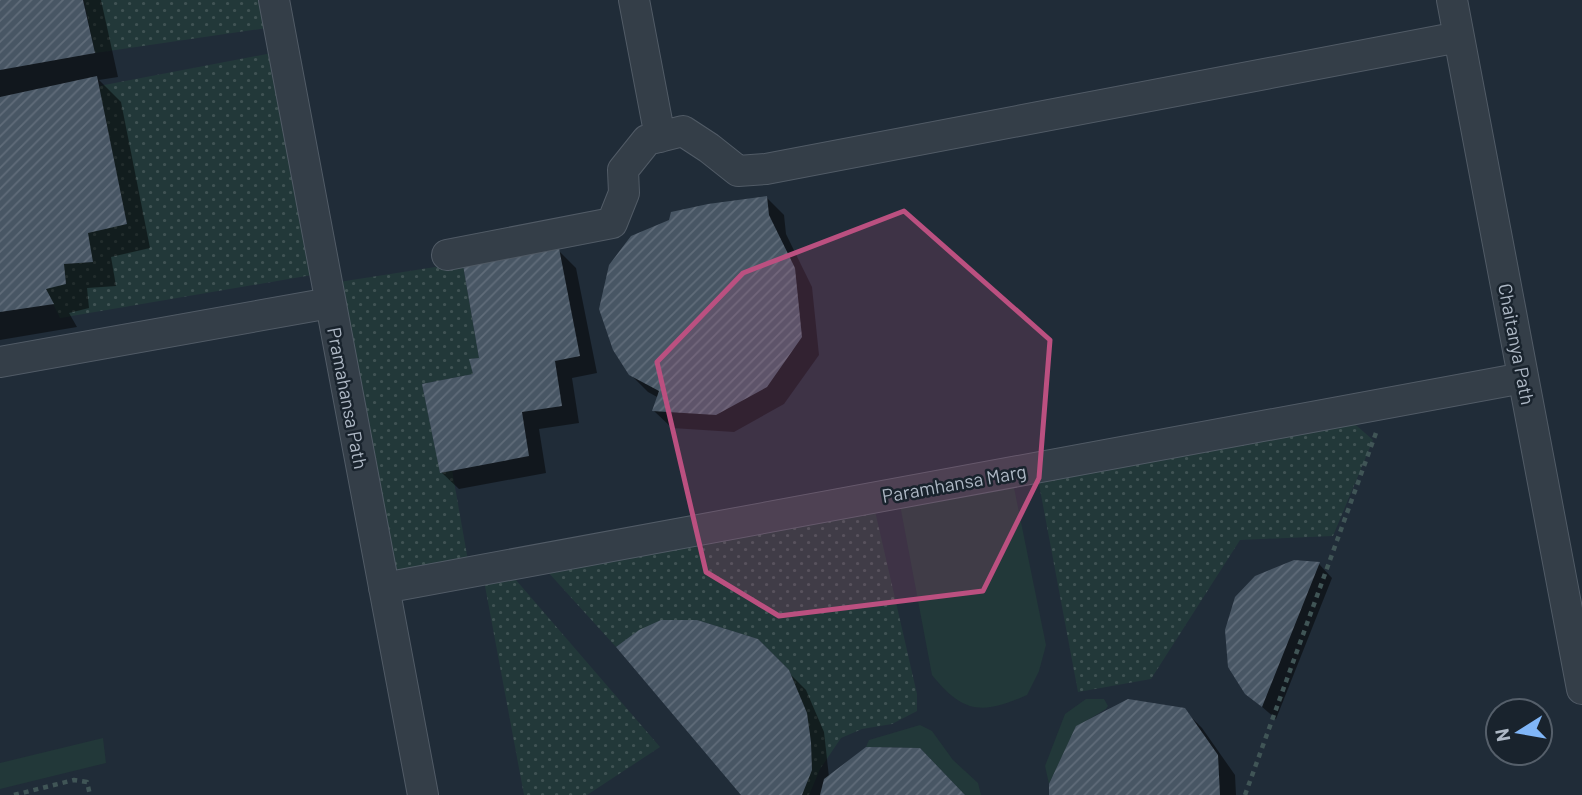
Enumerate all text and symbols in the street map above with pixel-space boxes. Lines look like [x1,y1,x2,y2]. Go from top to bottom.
street label: Chaitanya Path [1494,281,1540,407]
street label: Pramahansa Path [323,325,373,471]
street label: Paramhansa Marg [880,459,1028,507]
north arrow [1484,697,1554,767]
text: N [1489,727,1514,744]

